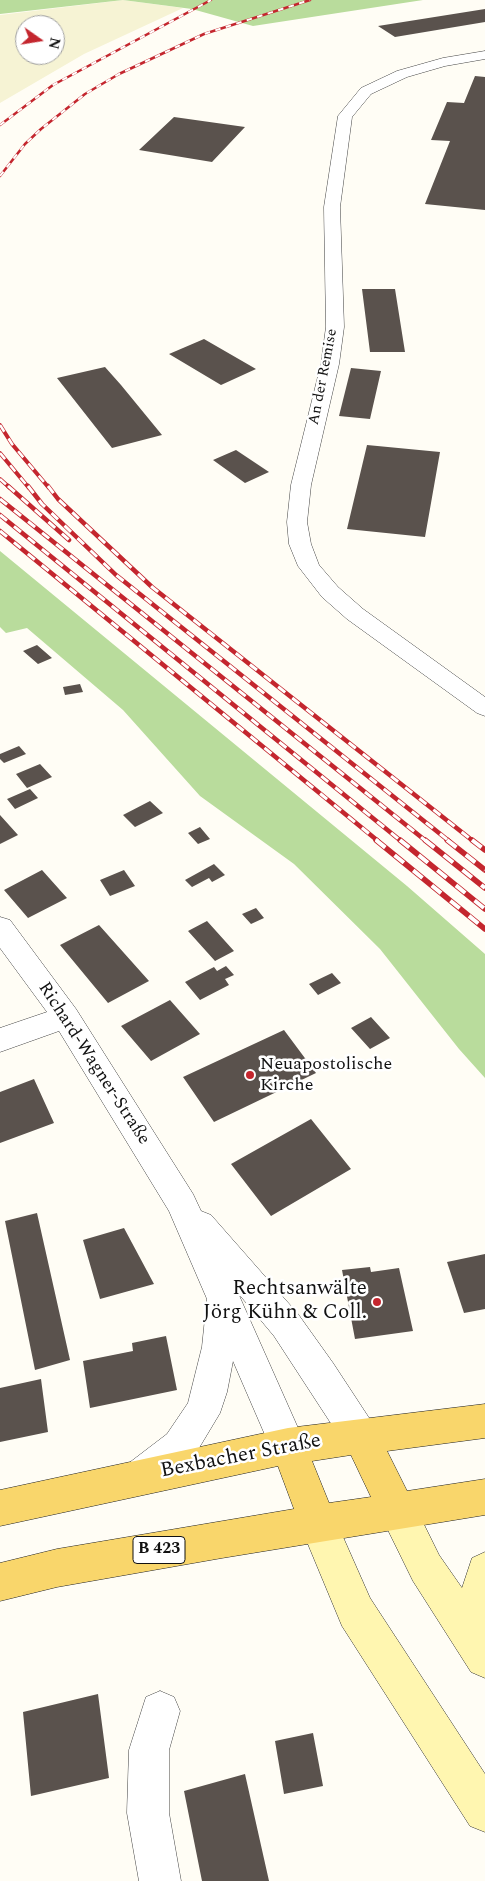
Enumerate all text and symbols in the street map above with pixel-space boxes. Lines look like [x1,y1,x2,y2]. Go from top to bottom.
north arrow [15,15,65,65]
text: N [43,35,66,51]
street label: An der Remise [306,327,342,427]
street label: Richard-Wagner-Straße [32,979,154,1149]
place label: Neuapostolische Kirche [260,1054,392,1096]
marker: Neuapostolische Kirche [244,1069,256,1081]
place label: Rechtsanwälte Jörg Kühn & Coll. [203,1277,367,1327]
marker: Rechtsanwälte Jörg Kühn & Coll. [371,1296,383,1308]
street label: Bexbacher Straße [159,1429,323,1485]
road number: B 423 [133,1536,185,1564]

